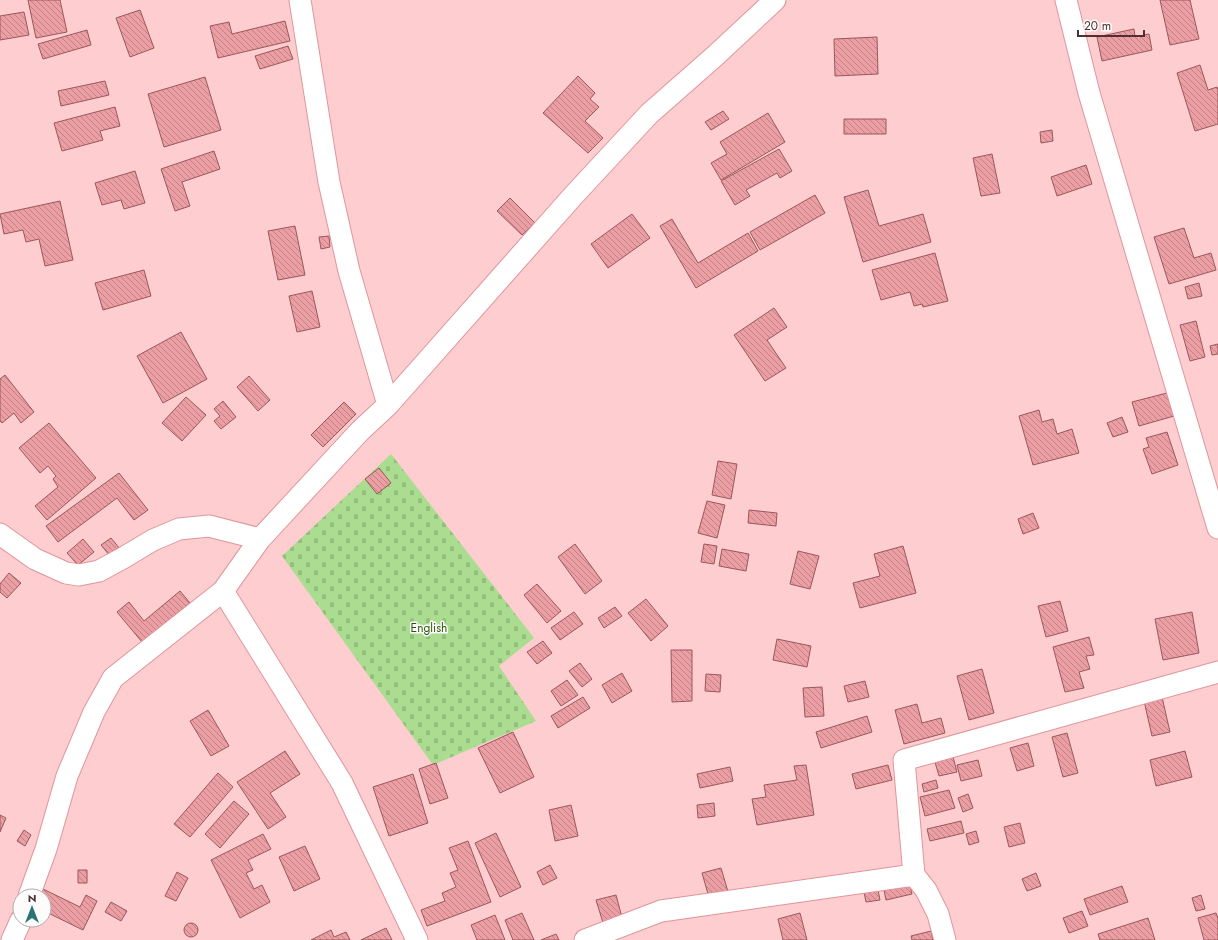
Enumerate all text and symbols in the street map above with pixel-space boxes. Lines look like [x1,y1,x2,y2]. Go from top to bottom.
scale bar [1078,12,1144,38]
text: 20 m [1084,17,1111,35]
park label: English [411,619,447,637]
north arrow [12,888,52,928]
text: N [28,890,36,906]

